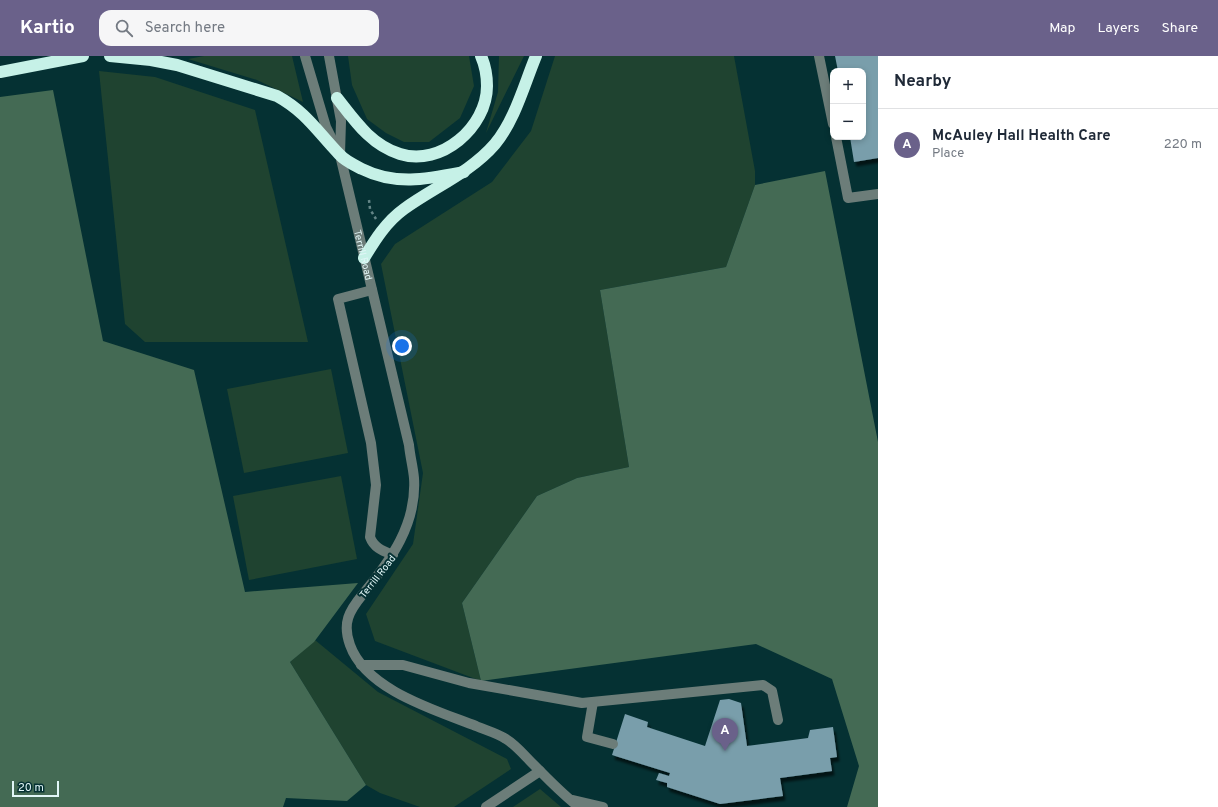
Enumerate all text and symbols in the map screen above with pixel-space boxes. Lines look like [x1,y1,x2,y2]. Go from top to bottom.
search box [99,10,379,46]
text: Kartio [20,16,75,40]
icon: search [113,17,135,39]
text: Search here [145,19,225,38]
text: Map [1049,20,1075,37]
text: Layers [1097,20,1139,37]
text: Share [1161,20,1198,37]
map controls [830,68,866,140]
button: + [830,68,866,104]
text: Nearby [894,71,951,93]
button: − [830,104,866,140]
text: McAuley Hall Health Care [932,127,1111,146]
text: A [902,137,912,153]
text: 220 m [1164,137,1202,153]
text: Place [932,146,964,162]
street label: Terrill Road [350,229,375,282]
your location [392,336,412,356]
street label: Terrill Road [357,553,399,601]
pin: A [712,718,738,751]
scale bar [12,779,59,798]
text: 20 m [18,781,44,795]

